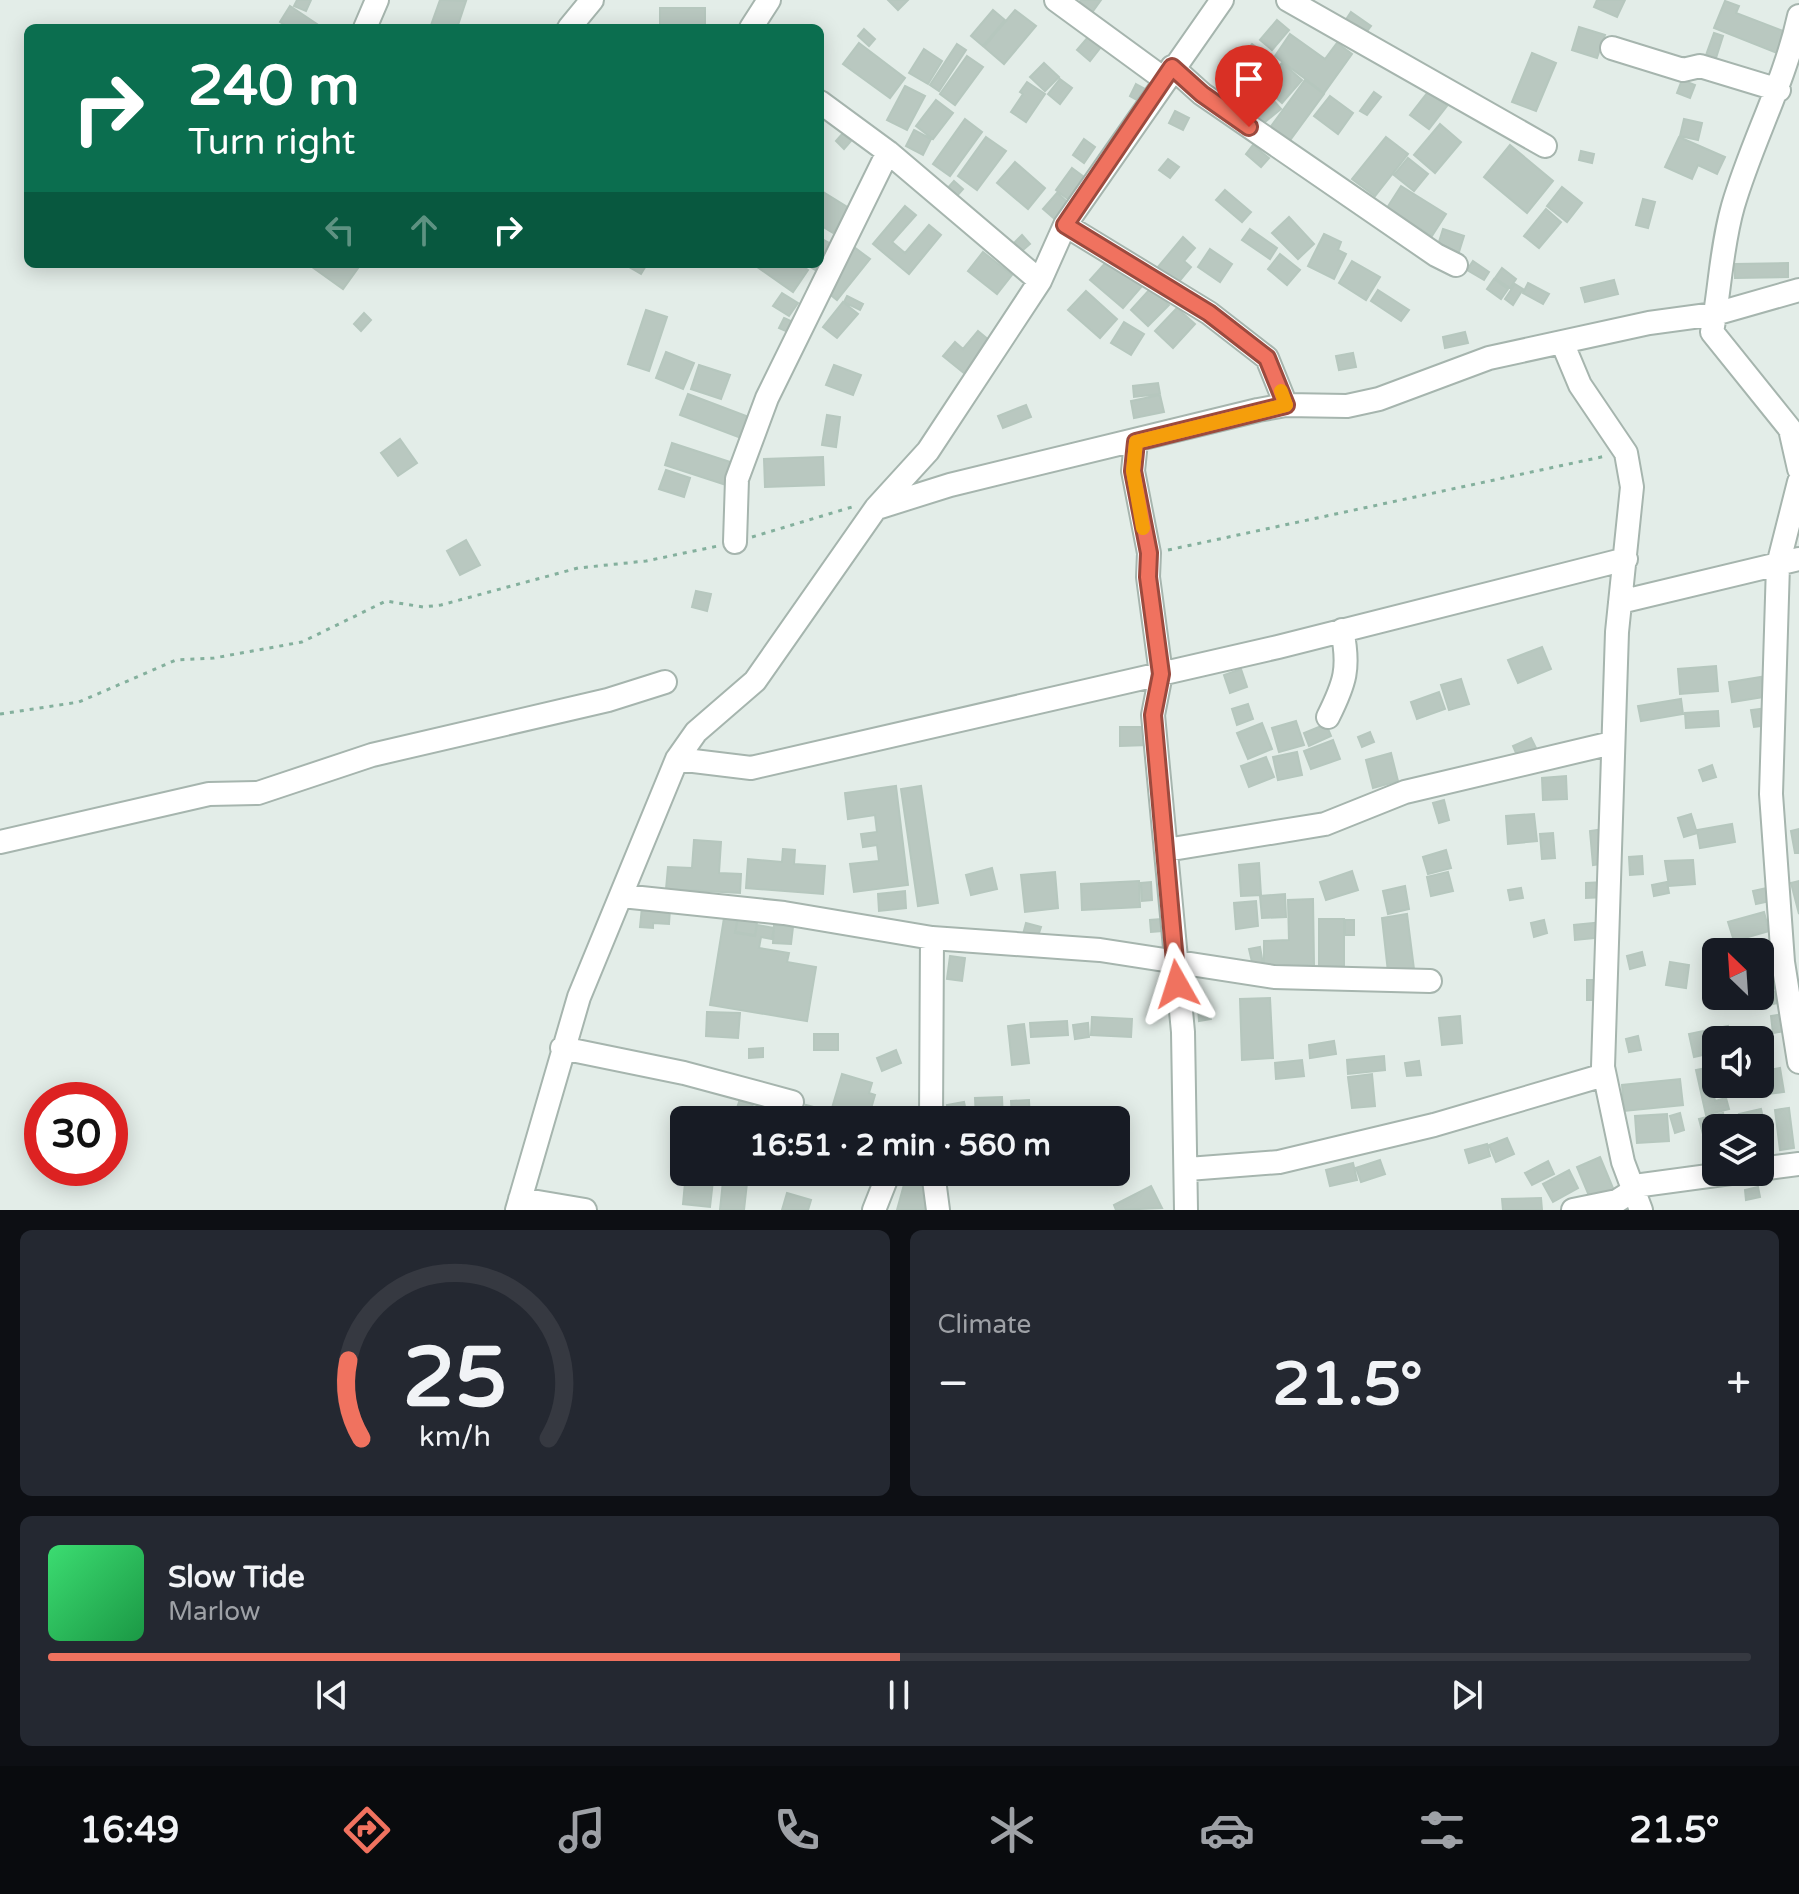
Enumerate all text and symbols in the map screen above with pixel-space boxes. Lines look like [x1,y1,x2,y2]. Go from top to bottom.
pin [1215,45,1283,127]
text: 240 m [188,53,359,120]
icon: right [56,56,160,160]
icon: arrive [1227,57,1271,101]
text: Turn right [188,121,355,164]
icon: left [318,208,362,252]
icon: ahead [402,208,446,252]
icon: right [486,208,530,252]
north arrow [1702,938,1774,1010]
map controls [1702,938,1774,1186]
position arrow [1135,942,1219,1026]
button: sound [1702,1026,1774,1098]
speed limit sign: 30 [24,1082,128,1186]
button: layers [1702,1114,1774,1186]
text: 16:51 · 2 min · 560 m [749,1127,1051,1164]
text: Climate [938,1309,1031,1340]
text: 25 [403,1329,507,1429]
text: 21.5° [1272,1349,1423,1421]
text: − [938,1358,969,1411]
text: + [1726,1358,1751,1411]
text: km/h [419,1420,491,1454]
text: Slow Tide [168,1559,305,1596]
text: Marlow [168,1596,260,1627]
icon: previous [310,1673,354,1717]
icon: pause [877,1673,921,1717]
icon: next [1445,1673,1489,1717]
icon: directions [339,1802,395,1858]
icon: music [554,1802,610,1858]
icon: phone [769,1802,825,1858]
icon: climate [984,1802,1040,1858]
icon: car [1199,1802,1255,1858]
icon: filters [1414,1802,1470,1858]
text: 16:49 [80,1809,179,1852]
text: 21.5° [1629,1809,1719,1852]

